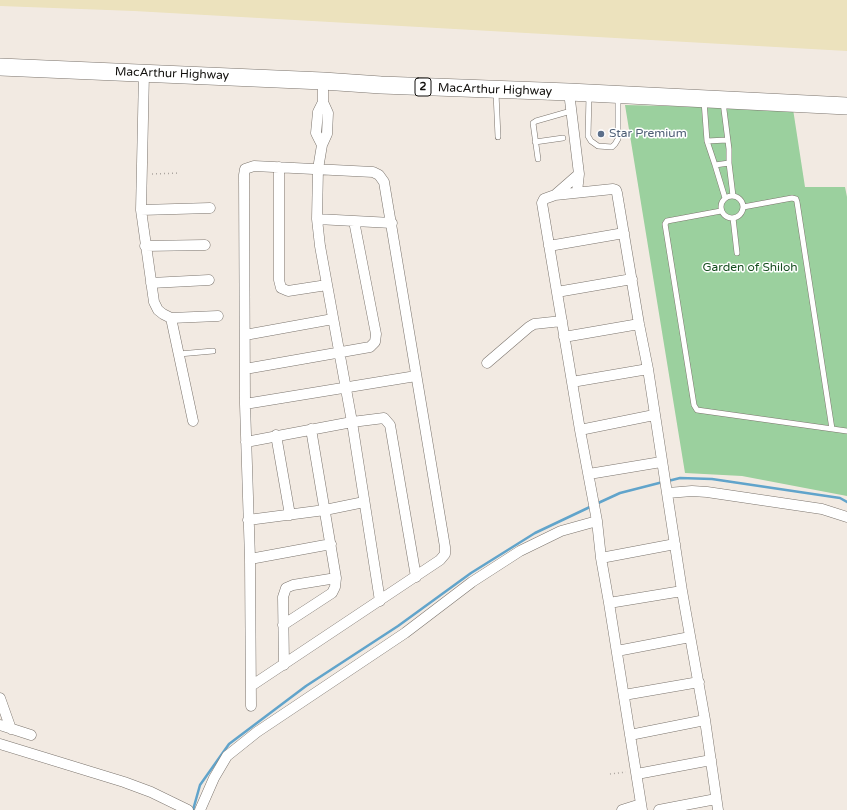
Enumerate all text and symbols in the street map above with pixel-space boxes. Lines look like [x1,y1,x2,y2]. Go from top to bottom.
street label: MacArthur Highway [115,65,229,83]
road number: 2 [415,78,431,96]
street label: MacArthur Highway [438,81,552,99]
place label: Star Premium [609,127,687,141]
marker: Star Premium [596,129,606,139]
park label: Garden of Shiloh [702,261,798,275]

